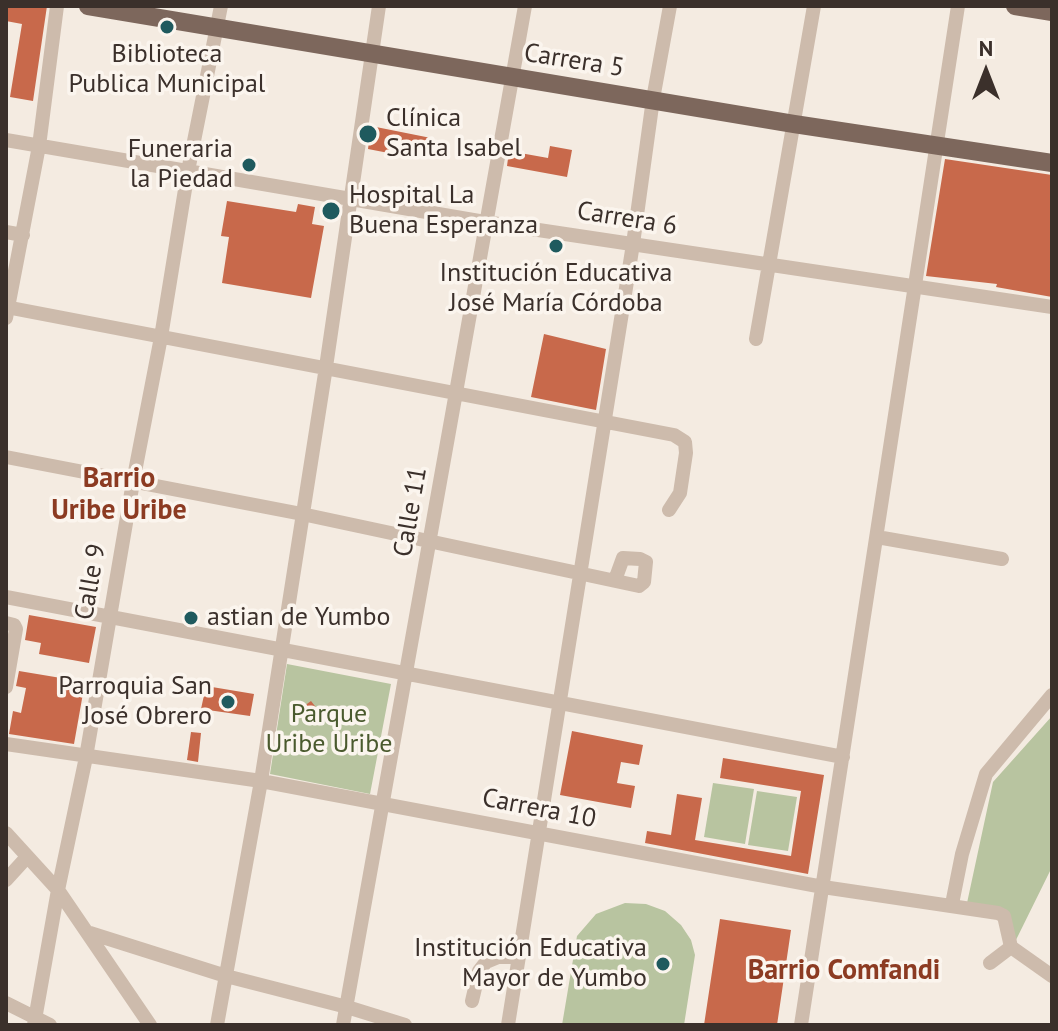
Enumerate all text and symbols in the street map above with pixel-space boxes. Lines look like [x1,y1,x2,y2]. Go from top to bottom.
marker: Biblioteca Publica Municipal [158,18,176,36]
north arrow [946,32,1026,112]
text: N [979,34,993,62]
street label: Carrera 5 [522,38,626,84]
place label: Biblioteca Publica Municipal [69,39,265,100]
place label: Clínica Santa Isabel [386,103,522,164]
marker: Clínica Santa Isabel [357,123,379,145]
place label: Funeraria la Piedad [128,134,233,196]
marker: Funeraria la Piedad [240,156,258,174]
place label: Hospital La Buena Esperanza [349,180,538,242]
street label: Carrera 6 [575,196,679,242]
marker: Hospital La Buena Esperanza [320,200,342,222]
marker: Institución Educativa José María Córdoba [547,237,565,255]
place label: Institución Educativa José María Córdoba [440,258,672,320]
district label: Barrio Uribe Uribe [51,462,187,528]
street label: Calle 11 [388,464,434,560]
street label: Calle 9 [69,541,113,623]
place label: astian de Yumbo [207,602,391,634]
marker: astian de Yumbo [182,609,200,627]
place label: Parroquia San José Obrero [58,671,212,732]
marker: Parroquia San José Obrero [219,693,237,711]
park label: Parque Uribe Uribe [266,699,392,760]
street label: Carrera 10 [479,783,599,835]
place label: Institución Educativa Mayor de Yumbo [414,933,647,994]
district label: Barrio Comfandi [748,954,940,988]
marker: Institución Educativa Mayor de Yumbo [654,955,672,973]

